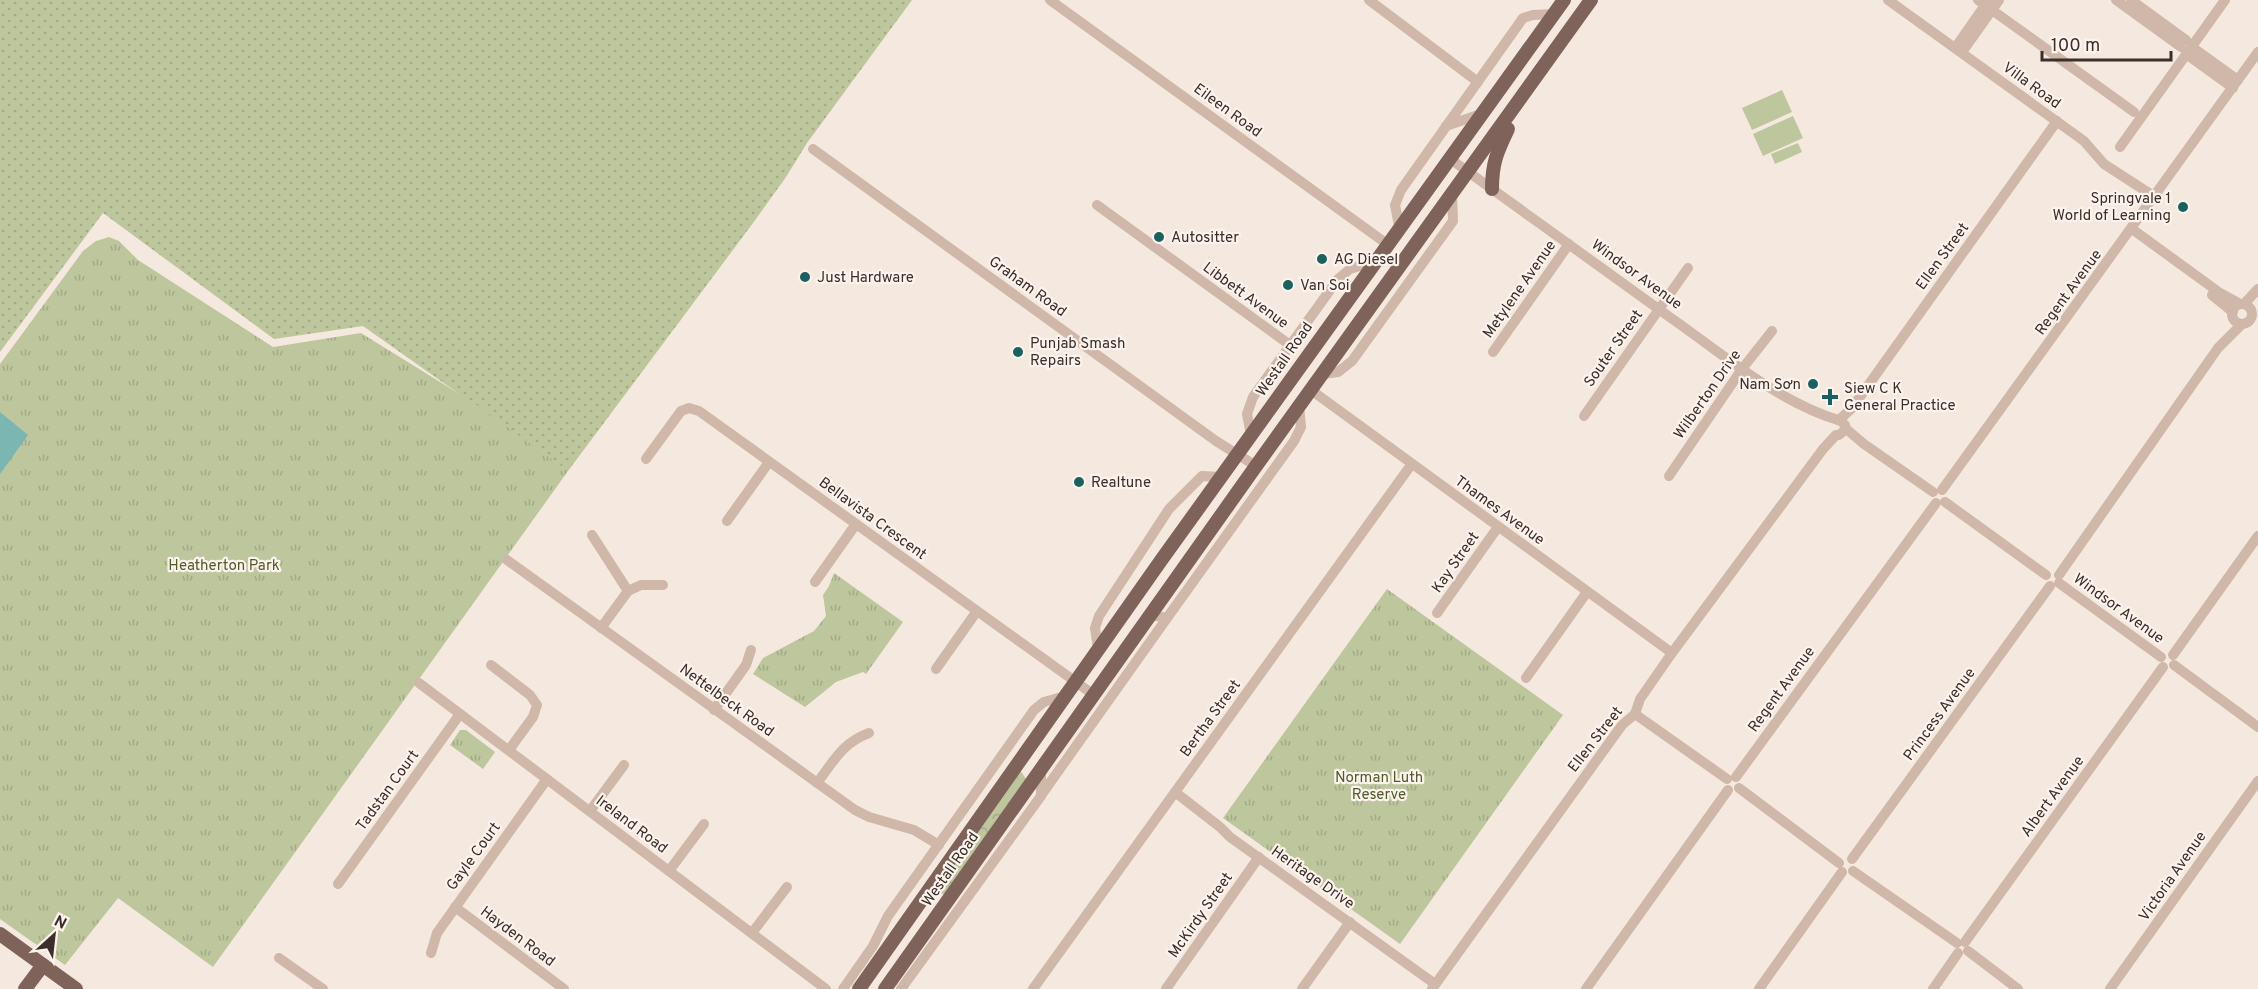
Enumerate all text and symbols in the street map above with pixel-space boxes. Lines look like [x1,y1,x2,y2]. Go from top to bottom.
scale bar [2042,24,2171,62]
text: 100 m [2051,35,2100,58]
street label: Villa Road [1998,59,2064,114]
street label: Eileen Road [1189,80,1265,142]
place label: Springvale 1 World of Learning [2052,190,2171,226]
marker: Springvale 1 World of Learning [2176,200,2190,214]
street label: Ellen Street [1913,220,1974,294]
place label: Autositter [1171,229,1239,248]
marker: Autositter [1152,230,1166,244]
street label: Windsor Avenue [1587,236,1685,315]
street label: Metylene Avenue [1479,237,1561,343]
street label: Regent Avenue [2032,246,2107,340]
place label: AG Diesel [1334,251,1398,270]
marker: AG Diesel [1315,252,1329,266]
street label: Graham Road [985,253,1070,322]
street label: Libbett Avenue [1199,259,1292,334]
place label: Just Hardware [817,269,914,288]
marker: Just Hardware [798,270,812,284]
place label: Van Soi [1300,277,1350,296]
marker: Van Soi [1281,278,1295,292]
street label: Souter Street [1581,307,1648,391]
street label: Westall Road [1253,319,1318,401]
place label: Punjab Smash Repairs [1030,335,1125,371]
marker: Punjab Smash Repairs [1011,345,1025,359]
street label: Wilberton Drive [1670,347,1746,443]
place label: Nam Sơn [1739,376,1801,395]
marker: Nam Sơn [1806,377,1820,391]
place label: Siew C K General Practice [1844,380,1956,416]
marker: Siew C K General Practice [1821,388,1839,406]
street label: Thames Avenue [1451,472,1548,550]
street label: Bellavista Crescent [814,474,930,565]
place label: Realtune [1091,474,1151,493]
marker: Realtune [1072,475,1086,489]
street label: Kay Street [1428,529,1484,597]
park label: Heatherton Park [168,557,280,576]
street label: Windsor Avenue [2069,570,2167,649]
street label: Regent Avenue [1745,643,1820,737]
street label: Nettelbeck Road [675,661,777,742]
street label: Princess Avenue [1900,665,1980,765]
street label: Bertha Street [1177,677,1246,761]
street label: Ellen Street [1565,703,1628,777]
street label: Tadstan Court [353,747,424,835]
street label: Albert Avenue [2017,753,2089,841]
park label: Norman Luth Reserve [1335,769,1423,805]
street label: Ireland Road [591,792,671,858]
street label: Gayle Court [443,819,505,895]
street label: Victoria Avenue [2135,828,2211,925]
street label: Westall Road [919,829,984,911]
street label: Heritage Drive [1267,842,1358,914]
street label: McKirdy Street [1165,869,1238,962]
street label: Hayden Road [476,903,558,972]
north arrow [24,905,84,965]
text: N [50,912,70,935]

